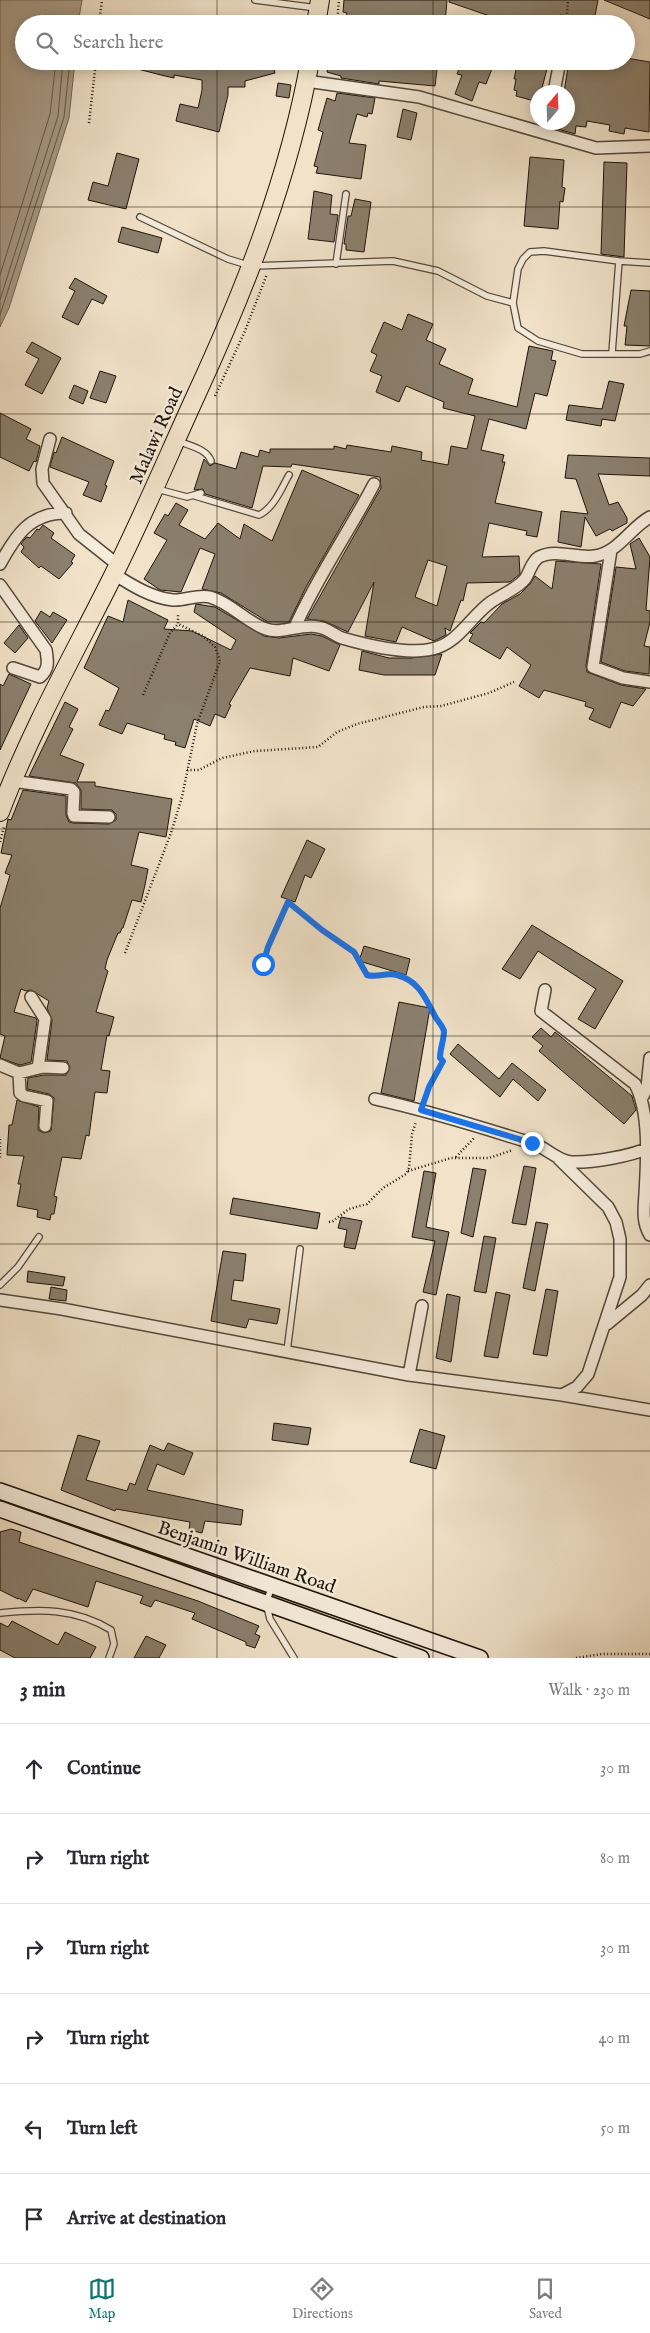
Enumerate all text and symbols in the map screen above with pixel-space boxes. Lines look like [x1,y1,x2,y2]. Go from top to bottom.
search box [15,15,635,70]
icon: search [33,29,61,57]
text: Search here [73,31,164,55]
north arrow [530,85,575,130]
street label: Malawi Road [125,383,189,488]
route start [252,953,275,976]
route end [521,1132,544,1155]
street label: Benjamin William Road [154,1516,339,1600]
text: 3 min [20,1677,65,1704]
text: Walk · 230 m [548,1681,630,1701]
icon: ahead [20,1755,48,1783]
text: Continue [67,1757,141,1781]
text: 30 m [600,1759,630,1779]
icon: right [20,1845,48,1873]
text: Turn right [67,1847,149,1871]
text: 80 m [600,1849,630,1869]
icon: right [20,1935,48,1963]
text: Turn right [67,1937,149,1961]
text: 30 m [600,1939,630,1959]
icon: right [20,2025,48,2053]
text: Turn right [67,2027,149,2051]
text: 40 m [598,2029,630,2049]
icon: left [20,2115,48,2143]
text: Turn left [67,2117,138,2141]
text: 50 m [601,2119,630,2139]
icon: arrive [20,2205,48,2233]
text: Arrive at destination [67,2207,226,2231]
tab: Map [88,2275,116,2323]
tab: Directions [292,2275,353,2323]
tab: Saved [529,2275,562,2323]

